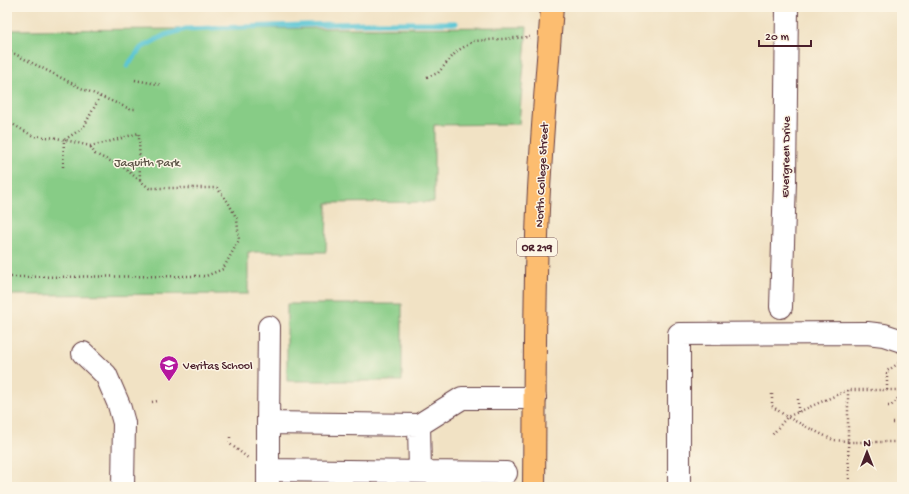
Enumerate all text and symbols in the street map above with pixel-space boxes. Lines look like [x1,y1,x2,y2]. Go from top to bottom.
scale bar [759,22,811,48]
text: 20 m [765,31,790,45]
street label: Evergreen Drive [779,115,795,198]
street label: North College Street [533,121,553,228]
park label: Jaquith Park [114,157,181,171]
road number: OR 219 [517,238,557,256]
school or university icon: Veritas School [158,354,180,382]
place label: Veritas School [182,360,253,374]
north arrow [847,432,887,472]
text: N [863,438,871,450]

